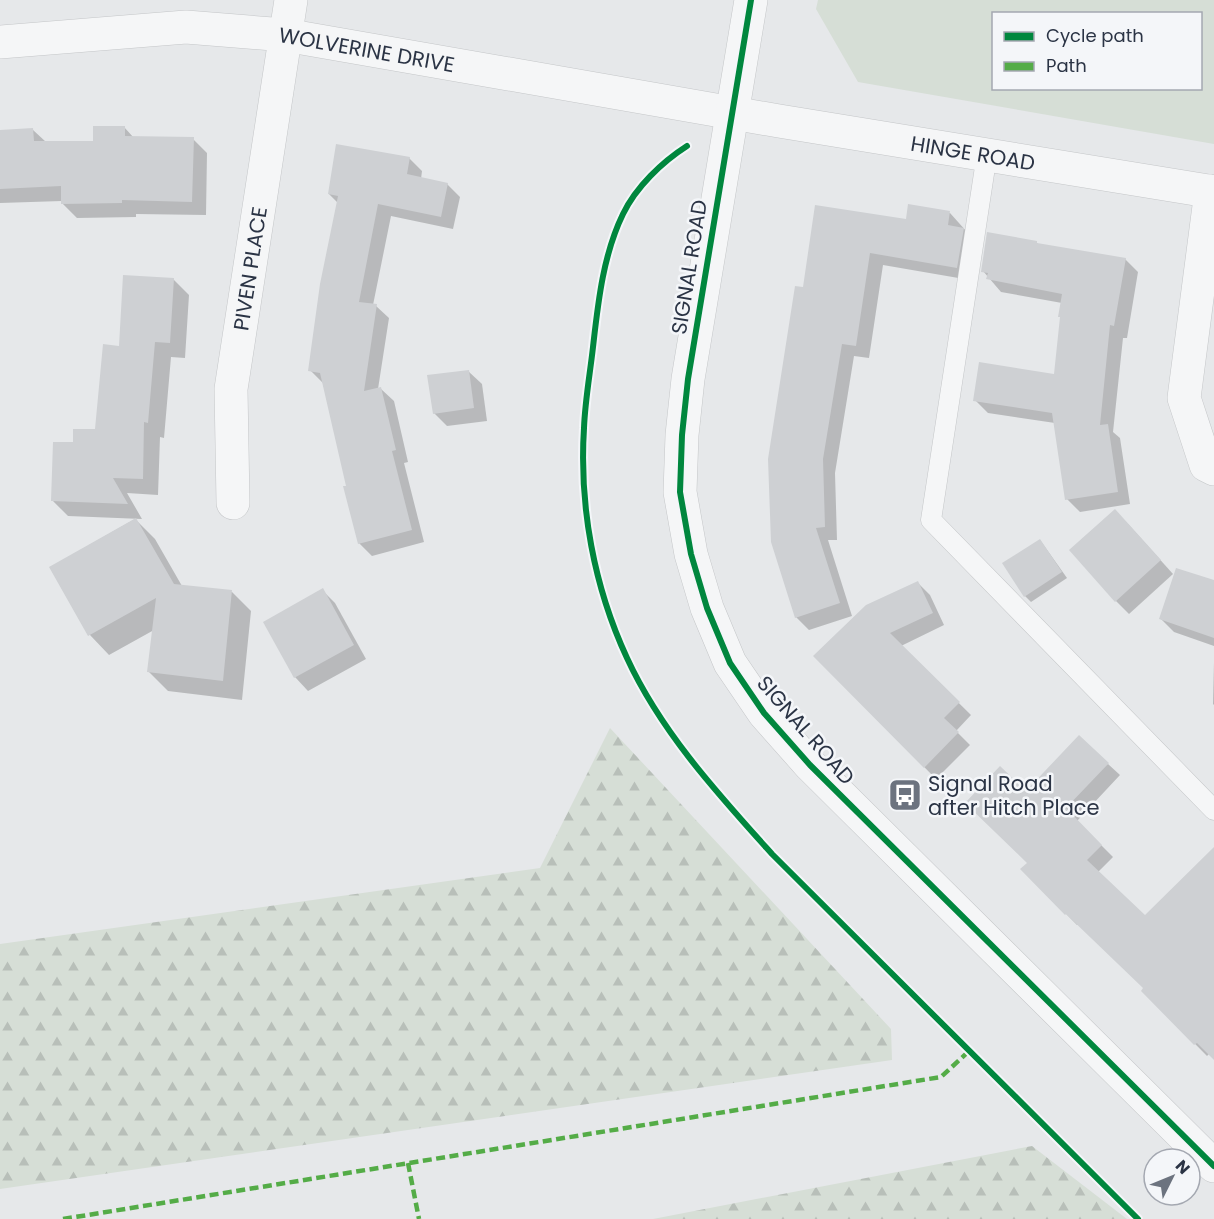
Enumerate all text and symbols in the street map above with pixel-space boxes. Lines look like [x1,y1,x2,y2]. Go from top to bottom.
legend [992,12,1202,90]
street label: WOLVERINE DRIVE [277,20,457,79]
text: Cycle path [1046,23,1144,48]
text: Path [1046,53,1087,78]
street label: HINGE ROAD [909,128,1037,177]
street label: SIGNAL ROAD [664,198,714,336]
street label: PIVEN PLACE [226,204,273,332]
street label: SIGNAL ROAD [751,669,861,791]
place label: Signal Road after Hitch Place [928,769,1100,822]
bus stop icon: Signal Road after Hitch Place [887,777,923,813]
north arrow [1142,1147,1202,1207]
text: N [1170,1155,1195,1179]

